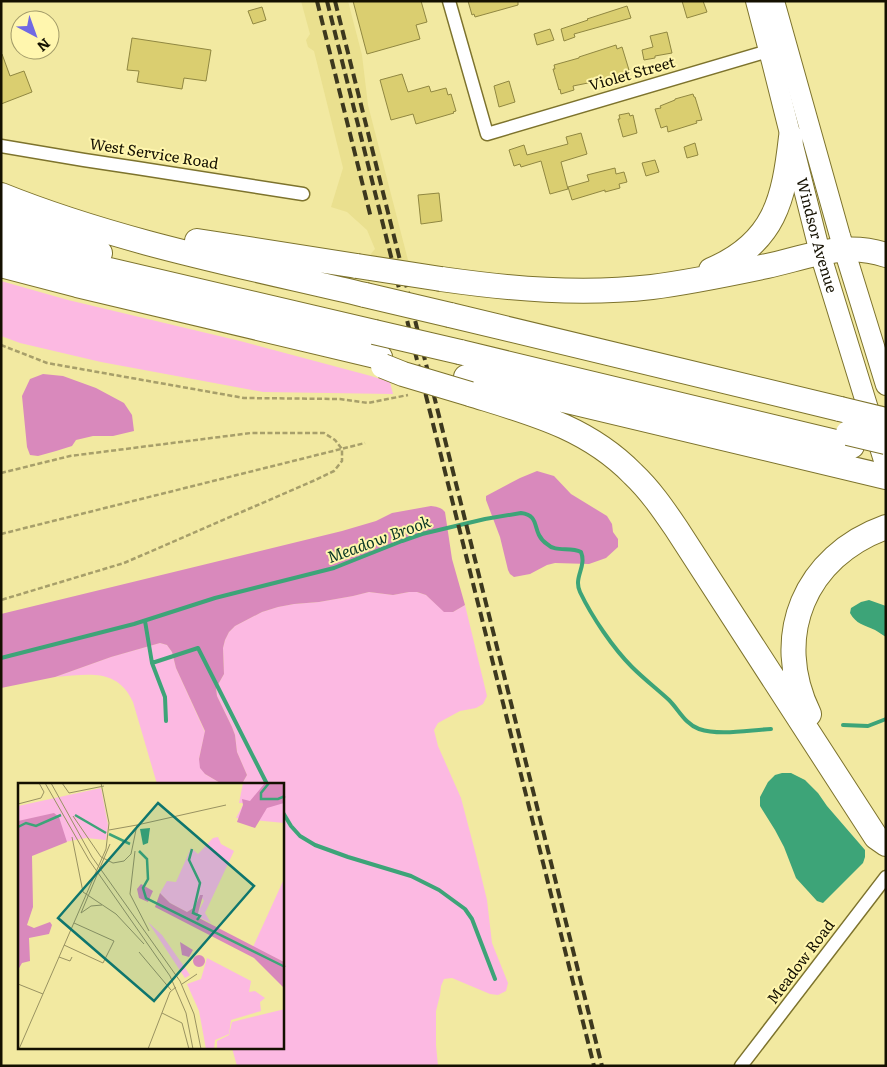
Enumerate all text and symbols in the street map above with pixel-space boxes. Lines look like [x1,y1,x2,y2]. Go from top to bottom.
north arrow [10,10,60,60]
text: N [33,34,55,57]
street label: Violet Street [586,49,677,96]
street label: West Service Road [88,131,220,174]
street label: Windsor Avenue [791,175,845,296]
water label: Meadow Brook [324,508,434,568]
inset map [18,783,284,1050]
street label: Meadow Road [760,914,839,1008]

